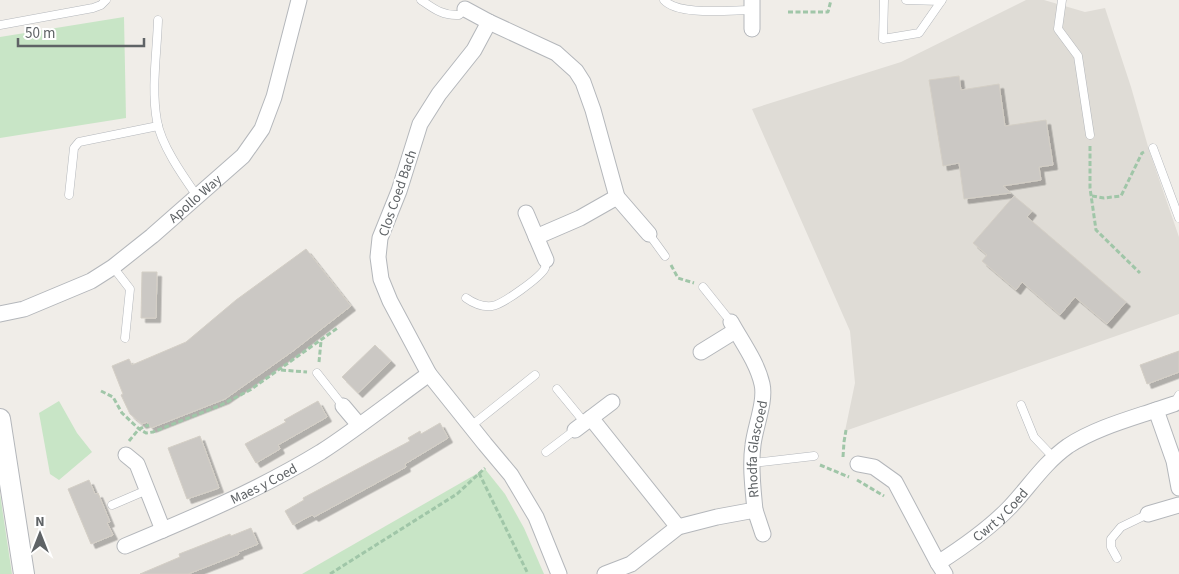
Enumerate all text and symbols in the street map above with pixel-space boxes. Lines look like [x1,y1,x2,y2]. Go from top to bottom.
scale bar [18,15,144,47]
text: 50 m [25,23,55,44]
street label: Clos Coed Bach [374,147,422,239]
street label: Apollo Way [164,170,227,228]
street label: Rhodfa Glascoed [743,399,773,499]
street label: Maes y Coed [227,459,301,510]
street label: Cwrt y Coed [969,484,1033,547]
north arrow [15,509,65,559]
text: N [35,512,45,532]

